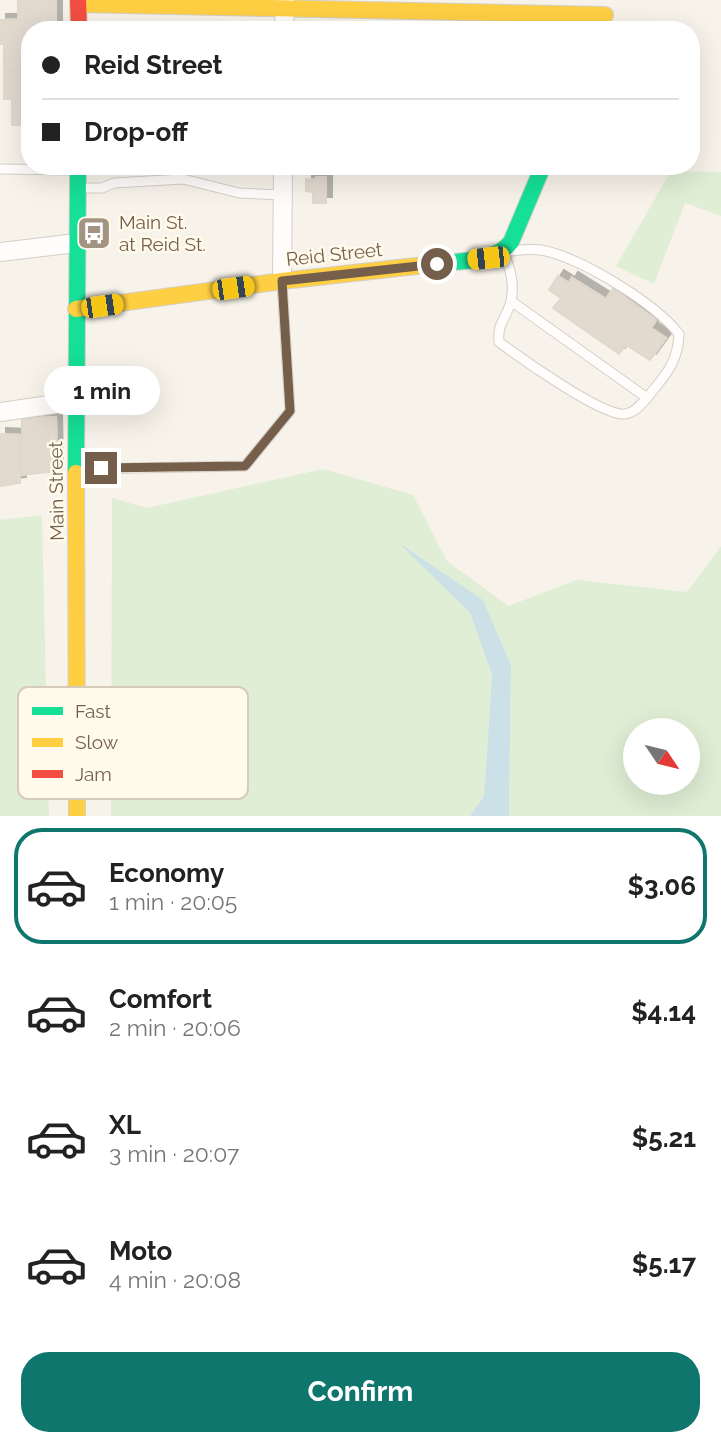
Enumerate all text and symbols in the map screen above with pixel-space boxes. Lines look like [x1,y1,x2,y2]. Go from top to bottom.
text: Reid Street [84,50,223,80]
text: Drop-off [84,117,188,147]
place label: Main St. at Reid St. [119,211,206,255]
bus stop icon: Main St. at Reid St. [75,214,113,252]
street label: Reid Street [285,238,384,270]
car [467,245,510,271]
route start [421,248,453,280]
car [211,275,256,301]
car [80,293,125,319]
callout: 1 min [43,366,159,416]
text: 1 min [73,377,131,404]
street label: Main Street [44,440,68,541]
route end [85,452,117,484]
legend [18,687,248,799]
text: Fast [75,700,111,722]
north arrow [623,718,700,794]
map controls [623,718,700,795]
text: Slow [75,731,119,753]
text: Jam [75,763,112,785]
icon: car [25,855,88,918]
text: Economy [109,858,224,888]
text: $3.06 [628,871,696,901]
text: 1 min · 20:05 [109,888,237,915]
icon: car [25,981,88,1044]
text: Comfort [109,984,212,1014]
text: $4.14 [631,997,696,1027]
text: 2 min · 20:06 [109,1014,241,1041]
icon: car [25,1107,88,1170]
text: XL [109,1110,141,1140]
text: $5.21 [632,1123,696,1153]
text: 3 min · 20:07 [109,1140,239,1167]
icon: car [25,1233,88,1296]
text: Moto [109,1236,172,1266]
text: $5.17 [632,1249,696,1279]
text: 4 min · 20:08 [109,1266,241,1293]
button: Confirm [21,1352,700,1432]

